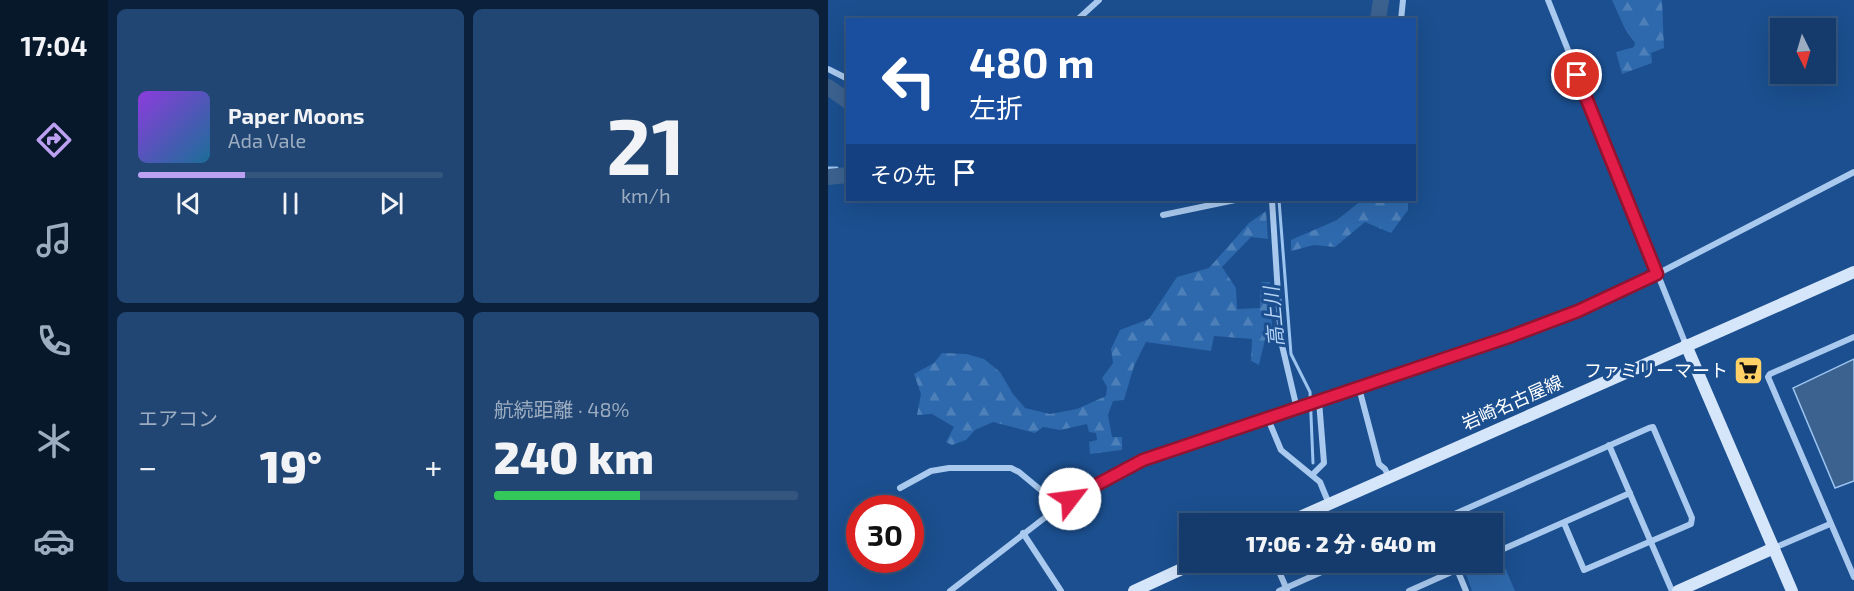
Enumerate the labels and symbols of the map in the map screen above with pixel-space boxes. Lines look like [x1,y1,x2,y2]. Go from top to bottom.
north arrow [1770,18,1836,84]
pin [1551,49,1602,100]
water label: 高上川 [1258,284,1288,348]
supermarket icon: ファミリーマート [1733,354,1765,386]
place label: ファミリーマート [1584,359,1728,381]
street label: 岩崎名古屋線 [1458,370,1566,434]
position arrow [1038,467,1102,531]
speed limit sign: 30 [846,495,924,573]

